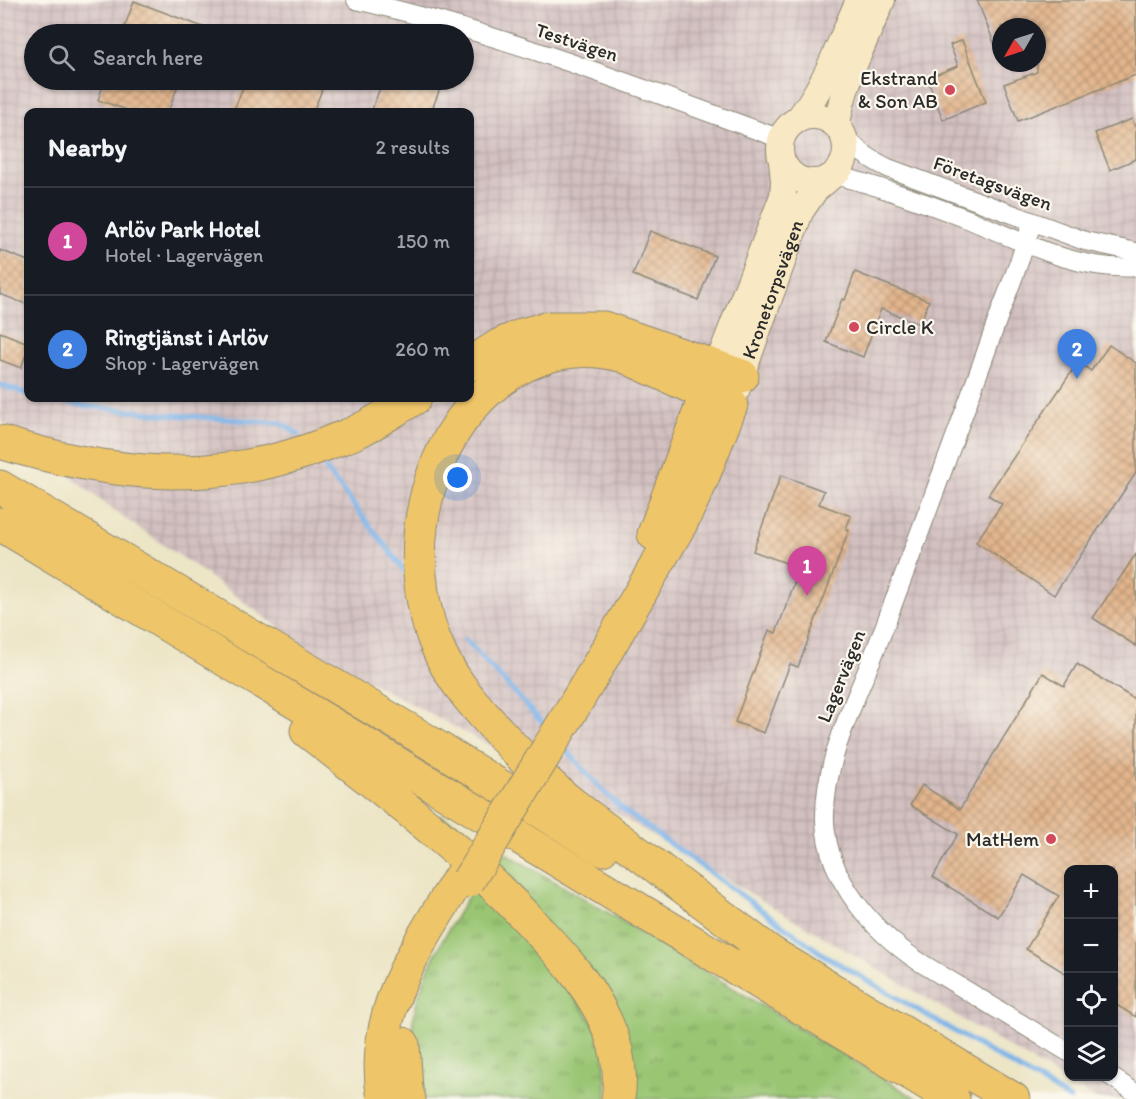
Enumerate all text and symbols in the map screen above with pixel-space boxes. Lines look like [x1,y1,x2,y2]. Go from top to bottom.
street label: Testvägen [533,17,622,67]
north arrow [992,18,1046,72]
search box [24,24,474,90]
icon: search [45,41,78,74]
text: Search here [93,44,203,71]
place label: Ekstrand & Son AB [858,66,938,113]
marker: Ekstrand & Son AB [943,83,957,97]
text: Nearby [48,131,127,163]
text: 2 results [376,135,450,159]
street label: Företagsvägen [930,150,1056,216]
text: Arlöv Park Hotel [105,216,260,243]
street label: Kronetorpsvägen [736,216,808,362]
text: 1 [63,229,72,253]
text: 150 m [397,229,450,253]
text: Hotel · Lagervägen [105,243,264,267]
place label: Circle K [866,315,934,339]
marker: Circle K [847,320,861,334]
text: Ringtjänst i Arlöv [105,324,268,351]
pin: 2 [1058,330,1096,379]
text: 2 [62,337,73,361]
text: 260 m [395,337,450,361]
text: Shop · Lagervägen [105,351,259,375]
your location [443,463,472,492]
pin: 1 [788,546,826,596]
street label: Lagervägen [812,626,871,726]
place label: MatHem [966,827,1039,851]
marker: MatHem [1044,832,1058,846]
map controls [1064,865,1118,1081]
button: + [1064,865,1118,919]
button: − [1064,919,1118,973]
button: locate [1064,973,1118,1027]
button: layers [1064,1027,1118,1081]

